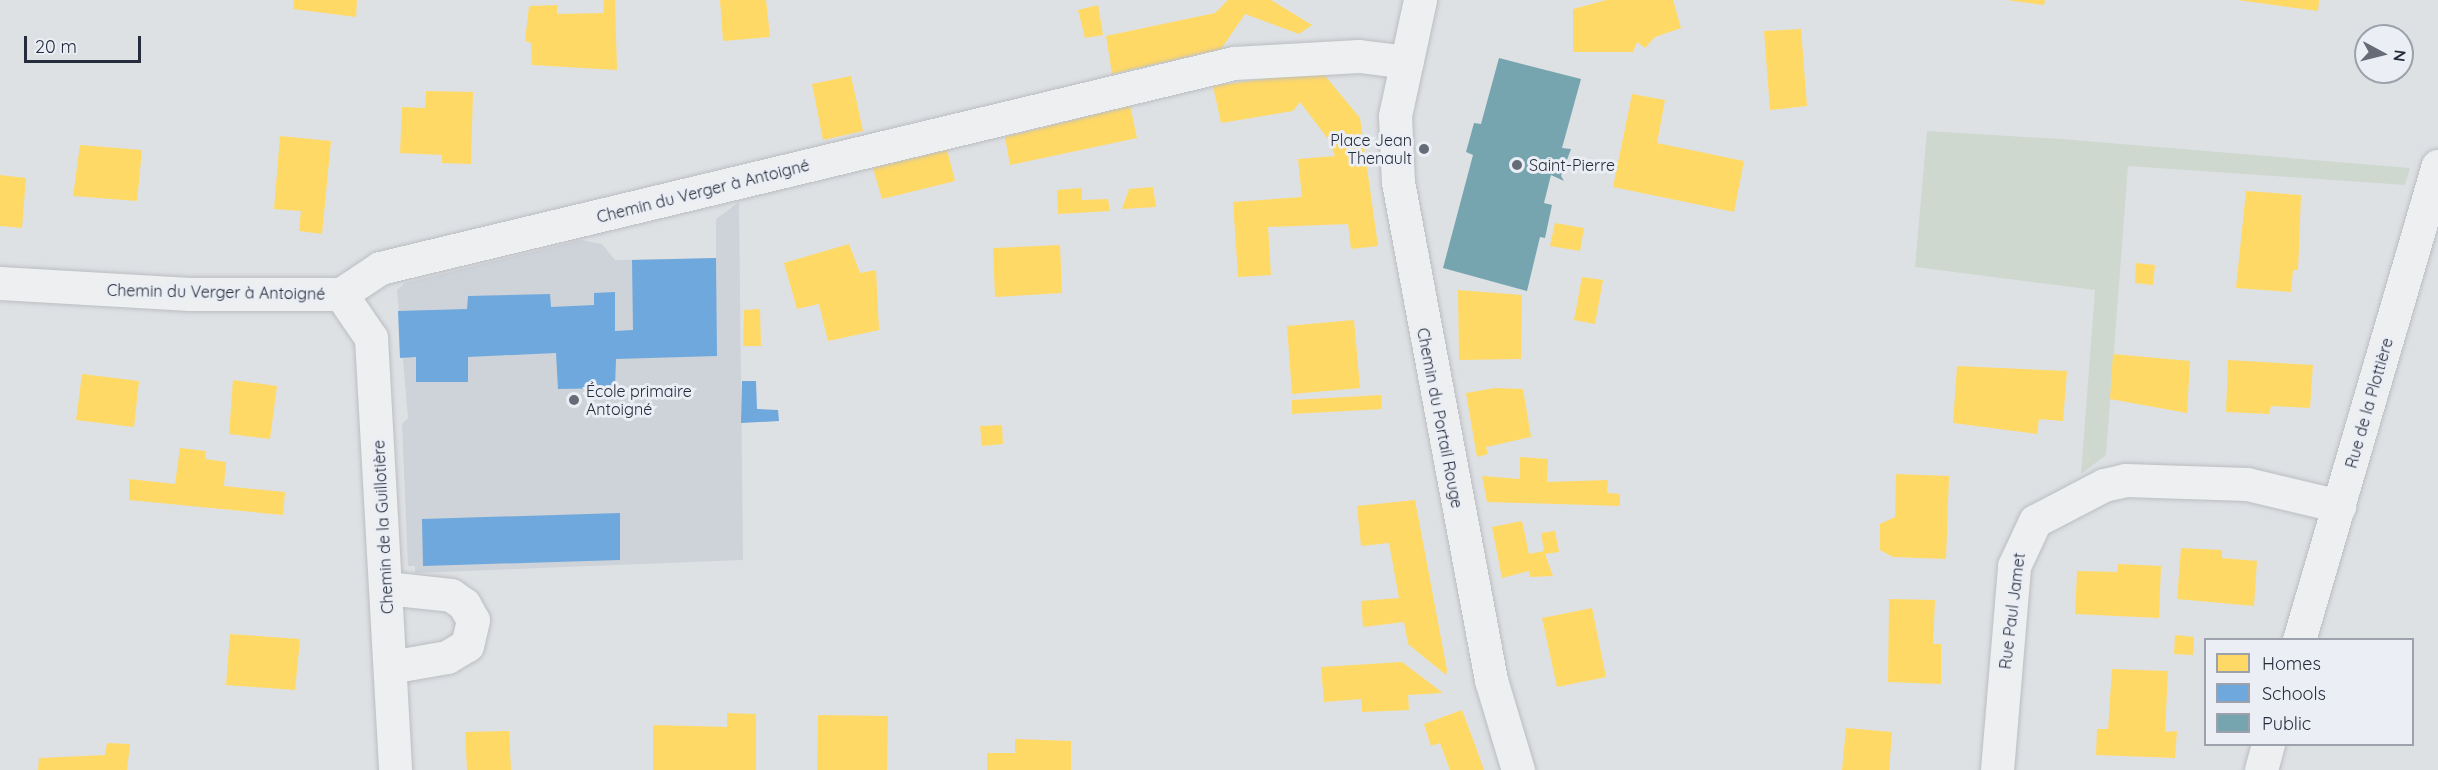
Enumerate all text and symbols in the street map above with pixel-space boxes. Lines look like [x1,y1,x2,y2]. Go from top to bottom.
scale bar [27,24,144,62]
north arrow [2354,24,2414,84]
text: 20 m [35,35,77,58]
text: N [2389,49,2411,63]
place label: Place Jean Thenault [1330,130,1412,168]
marker: Place Jean Thenault [1417,142,1431,156]
street label: Chemin du Verger à Antoigné [595,155,811,227]
place label: Saint-Pierre [1529,155,1615,175]
marker: Saint-Pierre [1510,158,1524,172]
street label: Chemin du Verger à Antoigné [107,280,325,304]
street label: Chemin du Portail Rouge [1413,326,1467,510]
street label: Rue de la Plottière [2341,336,2397,470]
place label: École primaire Antoigné [586,381,692,419]
marker: École primaire Antoigné [567,393,581,407]
street label: Chemin de la Guillotière [369,439,397,615]
street label: Rue Paul Jamet [1995,552,2029,670]
legend [2204,638,2414,746]
text: Homes [2262,652,2321,675]
text: Schools [2262,682,2326,705]
text: Public [2262,712,2311,735]

